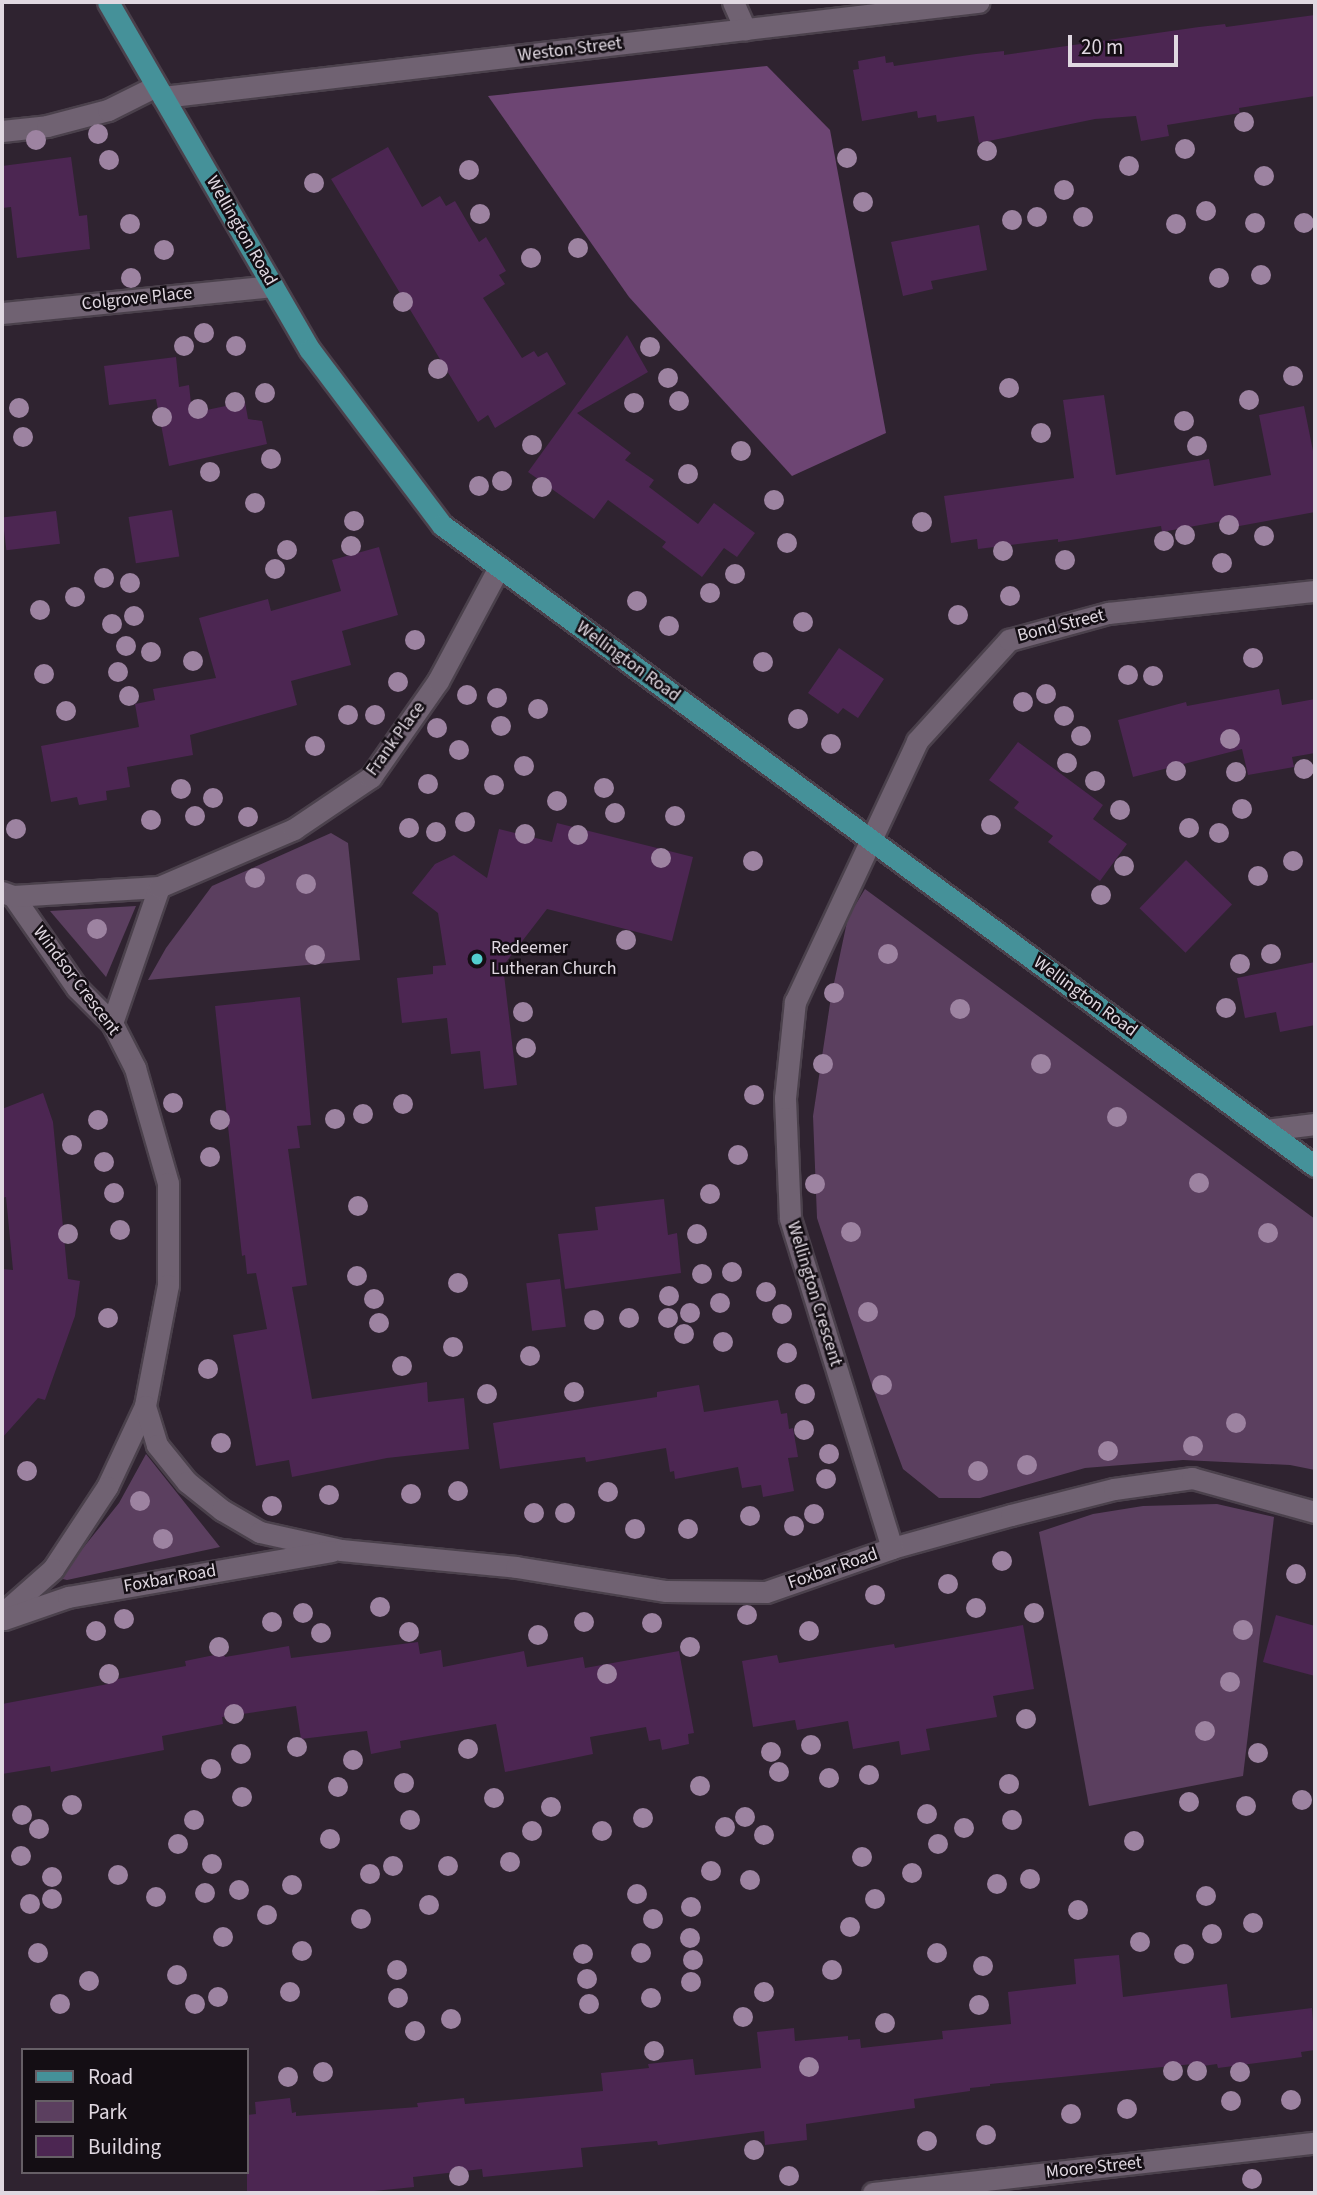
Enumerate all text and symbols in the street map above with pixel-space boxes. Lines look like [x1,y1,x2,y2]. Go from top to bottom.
scale bar [1072,21,1182,65]
text: 20 m [1081,32,1123,62]
street label: Weston Street [517,33,623,67]
street label: Wellington Road [201,172,281,290]
street label: Colgrove Place [81,282,193,316]
street label: Bond Street [1015,605,1107,647]
street label: Wellington Road [572,617,684,707]
street label: Frank Place [362,698,430,780]
street label: Windsor Crescent [28,922,124,1040]
place label: Redeemer Lutheran Church [491,938,616,981]
marker: Redeemer Lutheran Church [469,951,485,967]
street label: Wellington Road [1029,952,1141,1042]
street label: Wellington Crescent [782,1219,846,1369]
street label: Foxbar Road [785,1544,881,1594]
street label: Foxbar Road [122,1560,218,1598]
legend [21,2048,248,2174]
text: Road [88,2062,133,2092]
text: Park [88,2097,127,2127]
text: Building [88,2132,161,2162]
street label: Moore Street [1045,2152,1143,2184]

